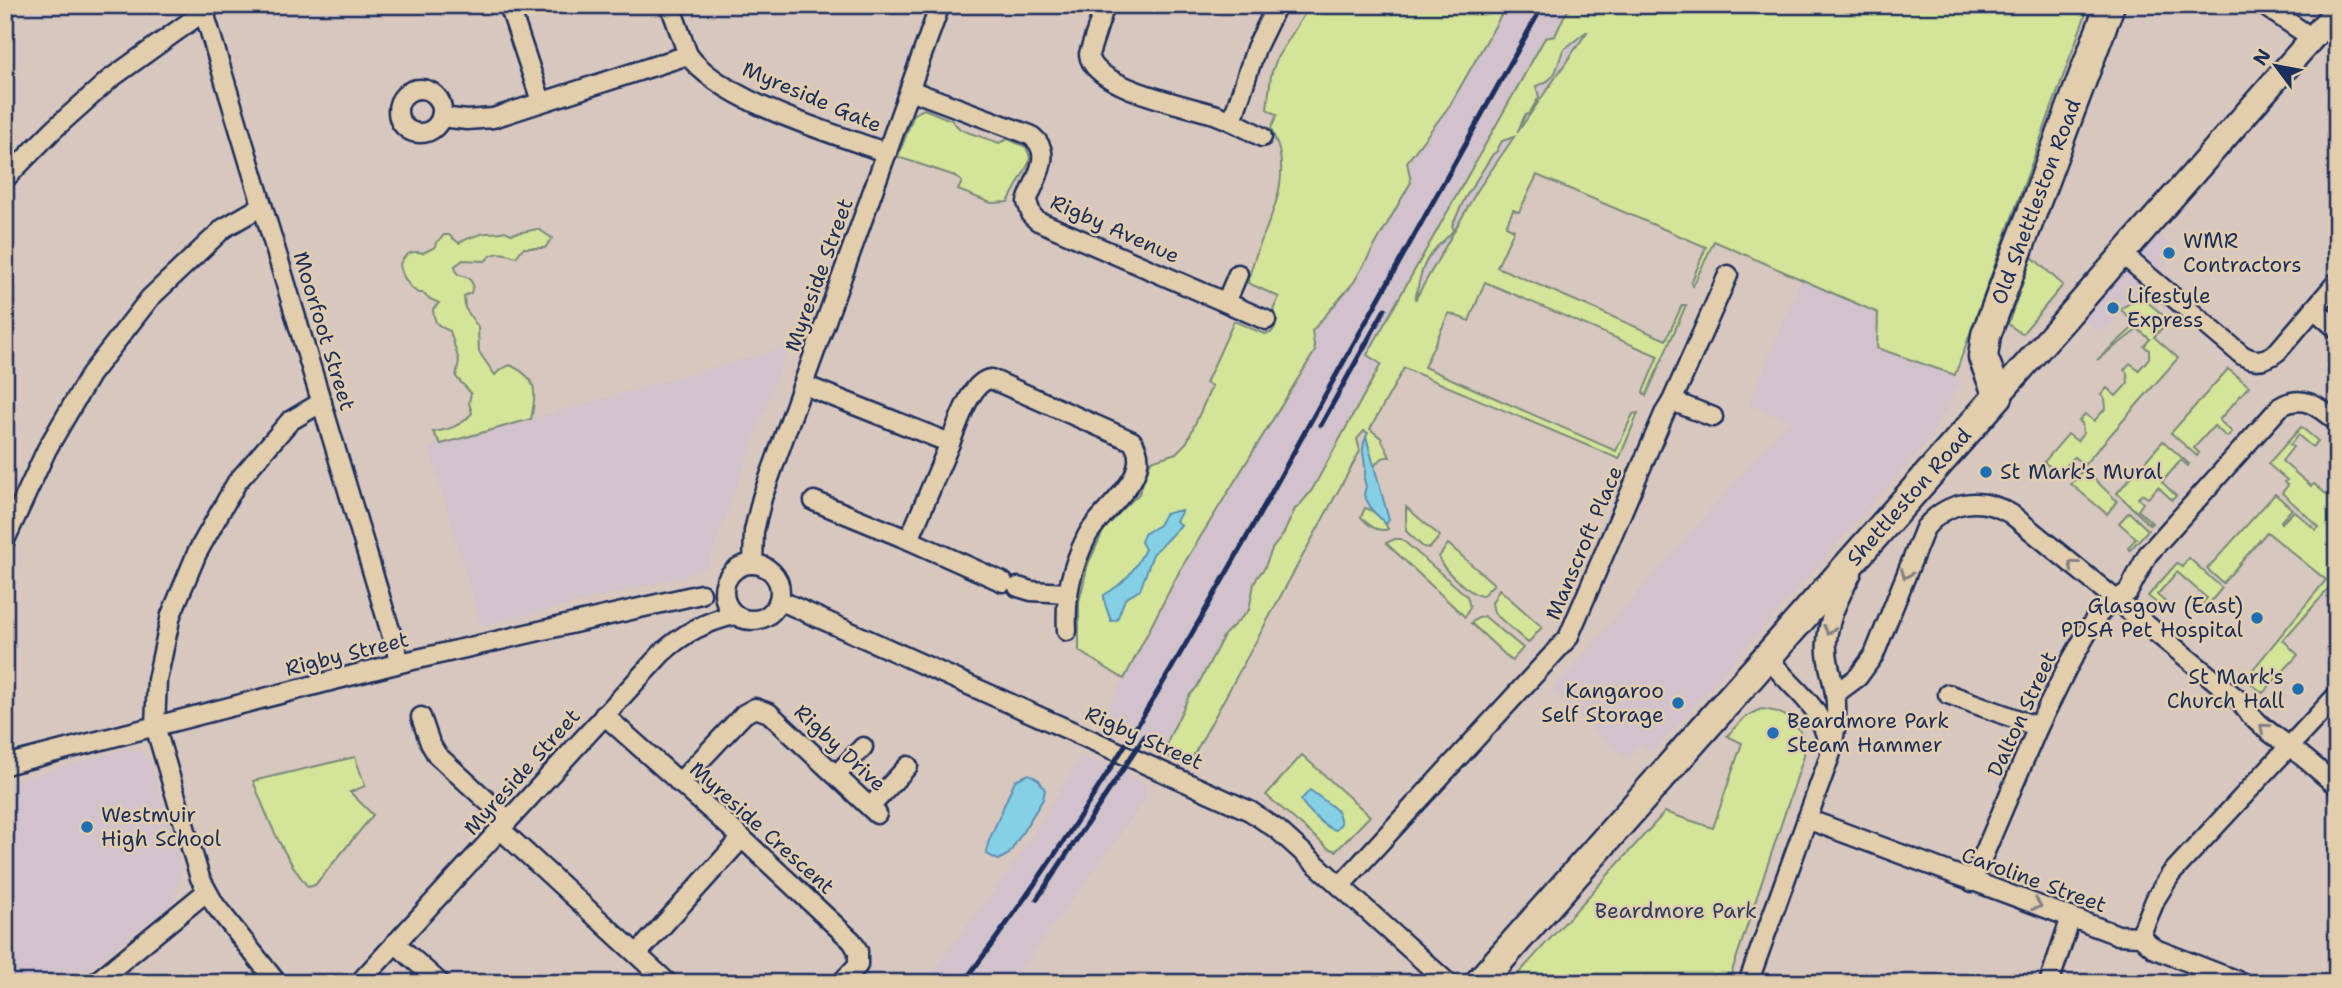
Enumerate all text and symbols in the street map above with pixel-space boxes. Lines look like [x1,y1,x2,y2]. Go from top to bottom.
north arrow [2240,32,2310,102]
text: N [2247,44,2277,70]
street label: Myreside Gate [738,55,886,139]
street label: Old Shettleston Road [1985,95,2087,308]
street label: Rigby Avenue [1046,188,1184,270]
street label: Myreside Street [778,194,860,356]
place label: WMR Contractors [2183,227,2302,279]
marker: WMR Contractors [2161,245,2177,261]
street label: Moorfoot Street [286,248,362,414]
place label: Lifestyle Express [2127,282,2211,334]
marker: Lifestyle Express [2105,300,2121,316]
street label: Shettleston Road [1840,422,1978,572]
place label: St Mark's Mural [2000,458,2163,486]
street label: Manscroft Place [1539,462,1629,624]
marker: St Mark's Mural [1978,464,1994,480]
one-way arrow [2068,561,2081,573]
one-way arrow [1900,568,1914,580]
place label: Glasgow (East) PDSA Pet Hospital [2061,592,2244,644]
marker: Glasgow (East) PDSA Pet Hospital [2249,610,2265,626]
one-way arrow [1823,624,1838,636]
street label: Rigby Street [282,625,412,683]
street label: Dalton Street [1981,647,2063,781]
place label: St Mark's Church Hall [2167,663,2285,715]
place label: Kangaroo Self Storage [1541,677,1664,729]
marker: St Mark's Church Hall [2290,681,2306,697]
marker: Kangaroo Self Storage [1670,695,1686,711]
street label: Rigby Drive [788,698,892,798]
street label: Rigby Street [1081,700,1207,776]
street label: Myreside Street [458,703,586,841]
place label: Beardmore Park Steam Hammer [1787,707,1949,759]
one-way arrow [2260,724,2273,736]
marker: Beardmore Park Steam Hammer [1765,725,1781,741]
street label: Myreside Crescent [683,755,841,901]
place label: Westmuir High School [101,801,222,853]
marker: Westmuir High School [79,819,95,835]
street label: Caroline Street [1958,841,2110,919]
park label: Beardmore Park [1595,897,1757,925]
one-way arrow [2030,897,2042,911]

